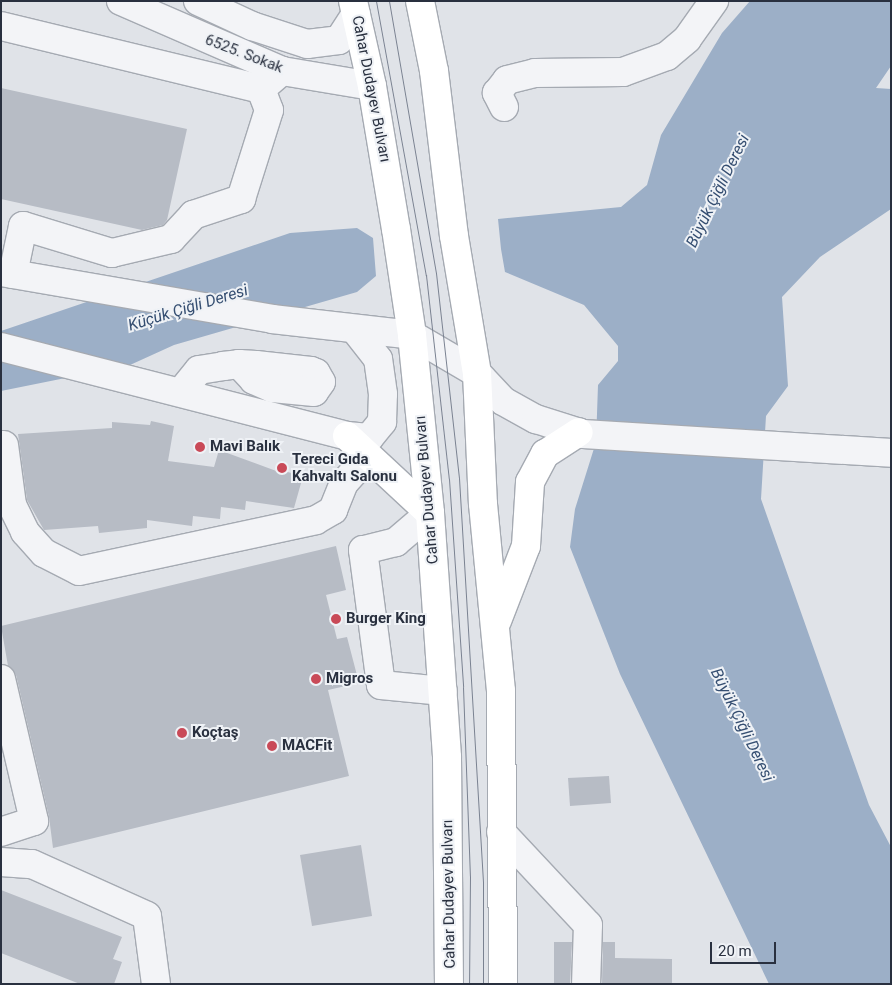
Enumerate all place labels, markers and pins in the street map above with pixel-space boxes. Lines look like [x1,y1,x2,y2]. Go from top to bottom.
place label: Mavi Balık [210,438,280,456]
marker: Mavi Balık [194,441,206,453]
place label: Tereci Gıda Kahvaltı Salonu [292,450,397,485]
marker: Tereci Gıda Kahvaltı Salonu [276,462,288,474]
place label: Burger King [346,610,426,628]
marker: Burger King [330,613,342,625]
place label: Migros [326,670,373,688]
marker: Migros [310,673,322,685]
place label: Koçtaş [192,724,238,742]
marker: Koçtaş [176,727,188,739]
place label: MACFit [282,737,332,755]
marker: MACFit [266,740,278,752]

